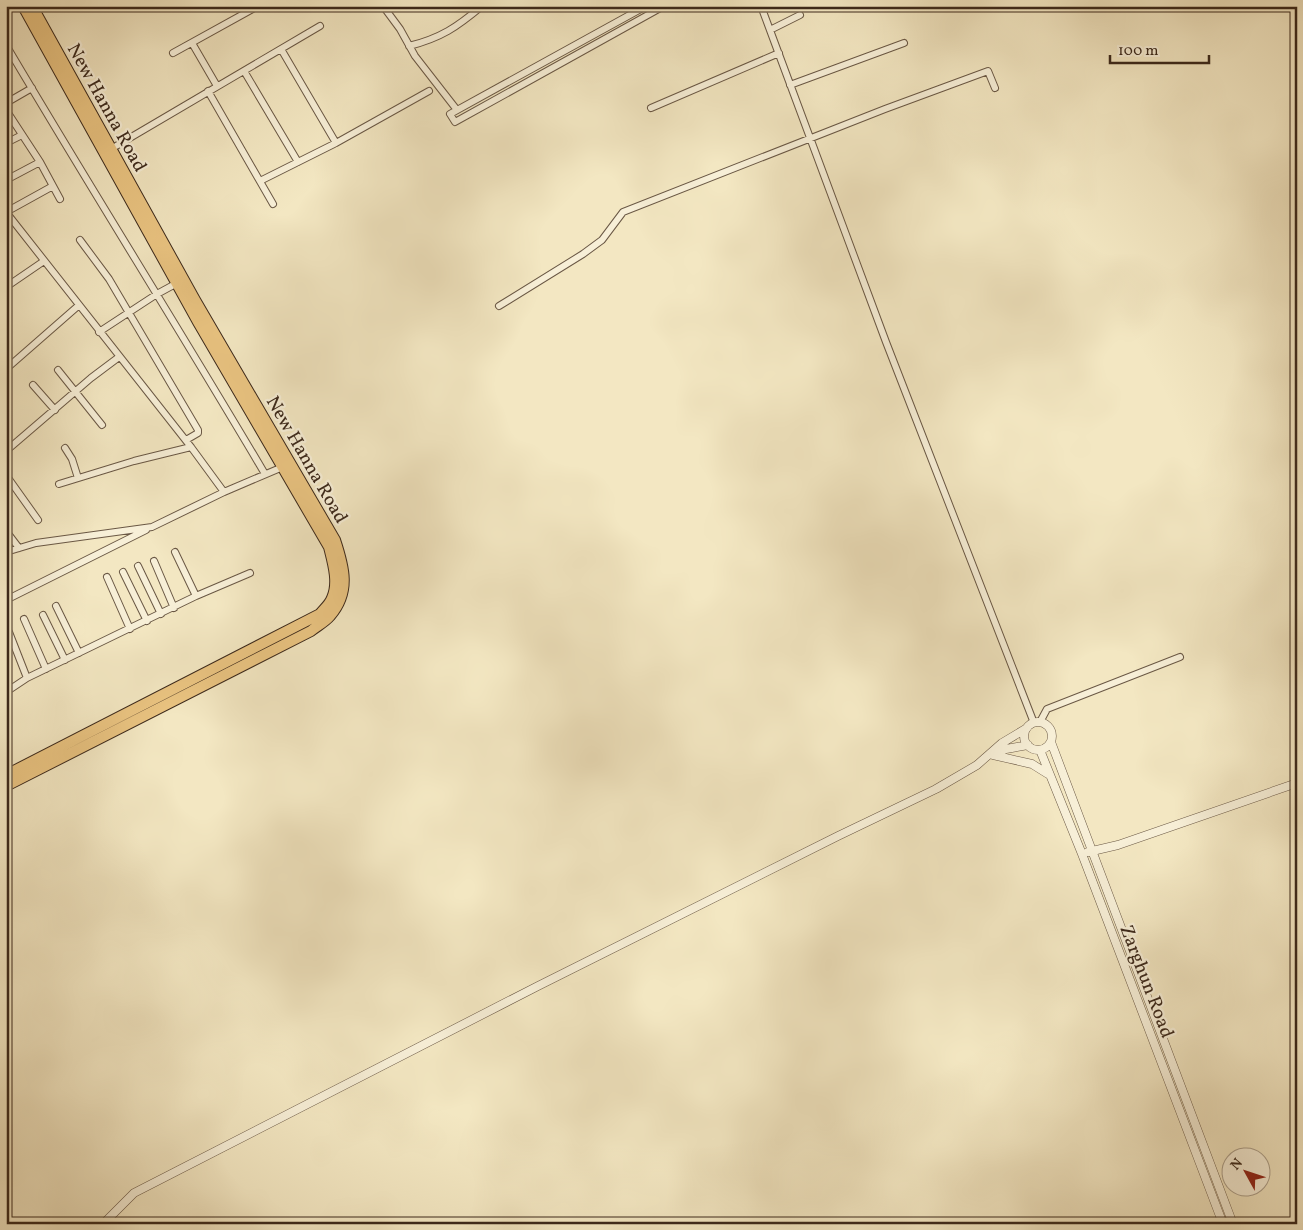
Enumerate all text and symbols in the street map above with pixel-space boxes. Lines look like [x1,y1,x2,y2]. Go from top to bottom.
scale bar [1110,32,1209,64]
street label: New Hanna Road [60,39,152,177]
text: 100 m [1118,41,1158,62]
street label: New Hanna Road [259,391,353,529]
street label: Zarghun Road [1113,921,1180,1042]
north arrow [1220,1148,1270,1198]
text: N [1227,1155,1248,1175]

